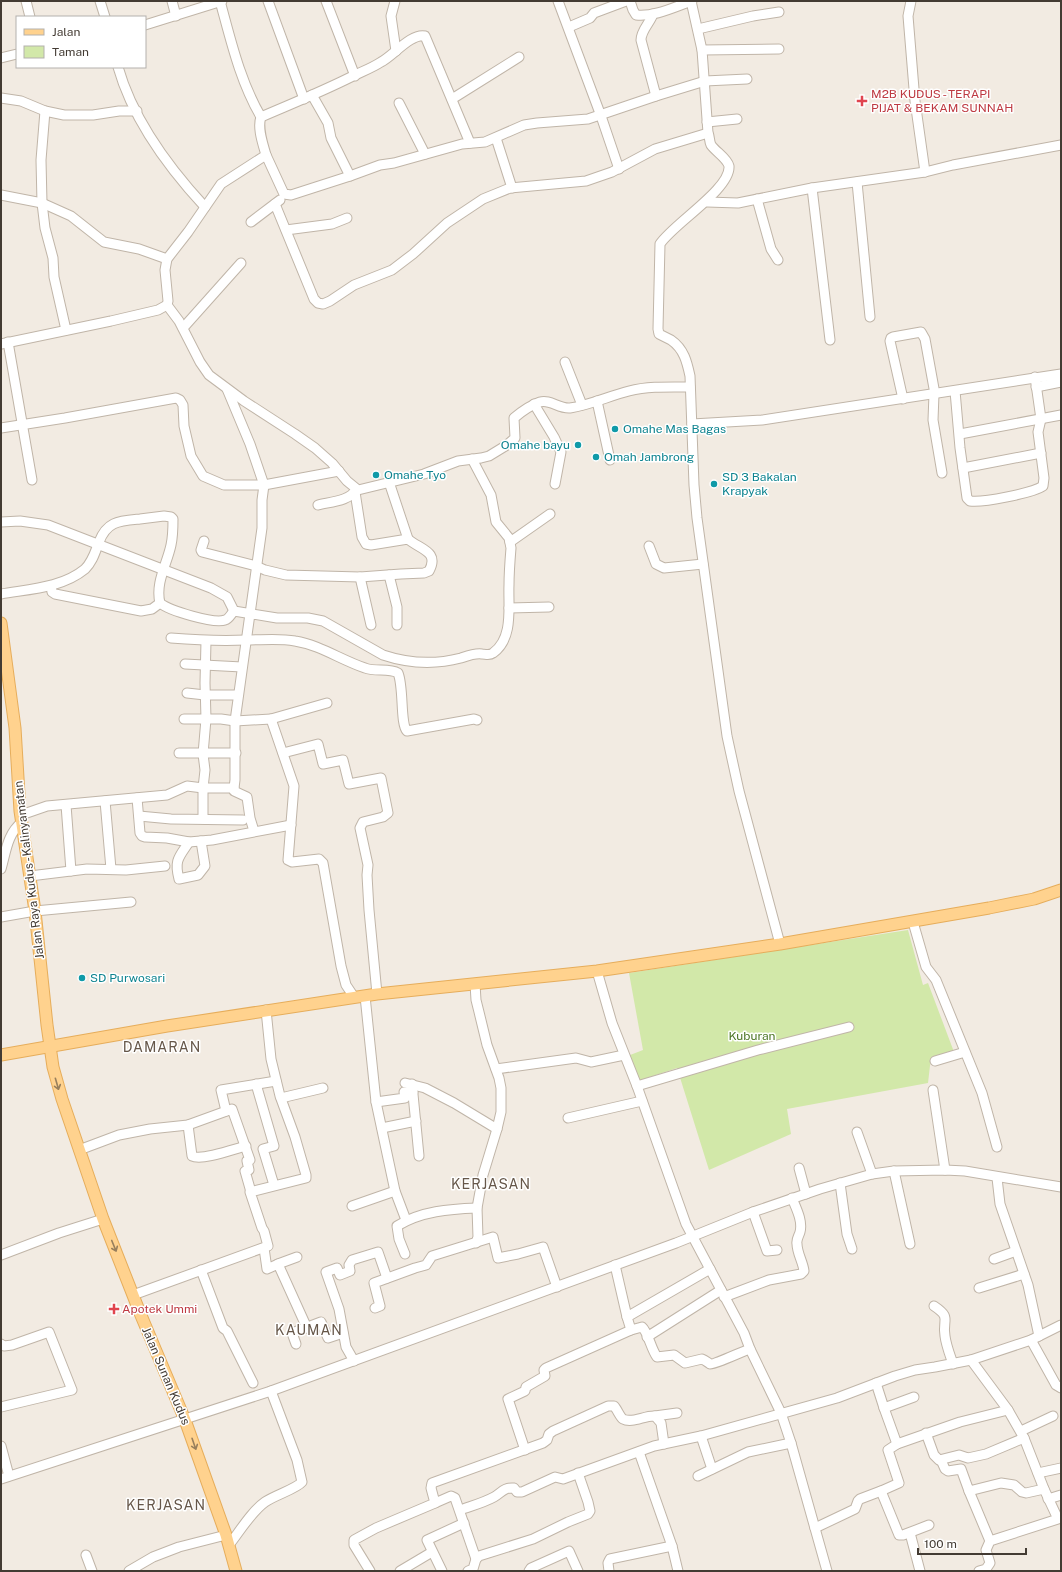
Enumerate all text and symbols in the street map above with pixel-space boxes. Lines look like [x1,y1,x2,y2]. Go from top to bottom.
legend [16,16,146,68]
text: Jalan [52,25,81,39]
text: Taman [52,45,89,59]
place label: M2B KUDUS - TERAPI PIJAT & BEKAM SUNNAH [871,87,1014,115]
marker: M2B KUDUS - TERAPI PIJAT & BEKAM SUNNAH [856,95,868,107]
place label: Omahe Mas Bagas [623,422,726,436]
marker: Omahe Mas Bagas [610,424,620,434]
place label: Omahe bayu [501,438,570,452]
marker: Omahe bayu [573,440,583,450]
place label: Omah Jambrong [604,450,694,464]
marker: Omah Jambrong [591,452,601,462]
place label: Omahe Tyo [384,468,446,482]
marker: Omahe Tyo [371,470,381,480]
place label: SD 3 Bakalan Krapyak [722,470,797,498]
marker: SD 3 Bakalan Krapyak [709,479,719,489]
street label: Jalan Raya Kudus - Kalinyamatan [11,780,47,960]
place label: SD Purwosari [90,971,165,985]
marker: SD Purwosari [77,973,87,983]
park label: Kuburan [728,1029,776,1043]
district label: DAMARAN [123,1039,201,1055]
one-way arrow [54,1077,62,1090]
district label: KERJASAN [451,1176,531,1192]
one-way arrow [110,1240,118,1252]
place label: Apotek Ummi [122,1302,197,1316]
marker: Apotek Ummi [109,1304,119,1314]
district label: KAUMAN [275,1322,343,1338]
street label: Jalan Sunan Kudus [139,1325,193,1427]
one-way arrow [190,1438,198,1450]
district label: KERJASAN [126,1497,206,1513]
scale bar [918,1530,1026,1556]
text: 100 m [924,1537,957,1551]

